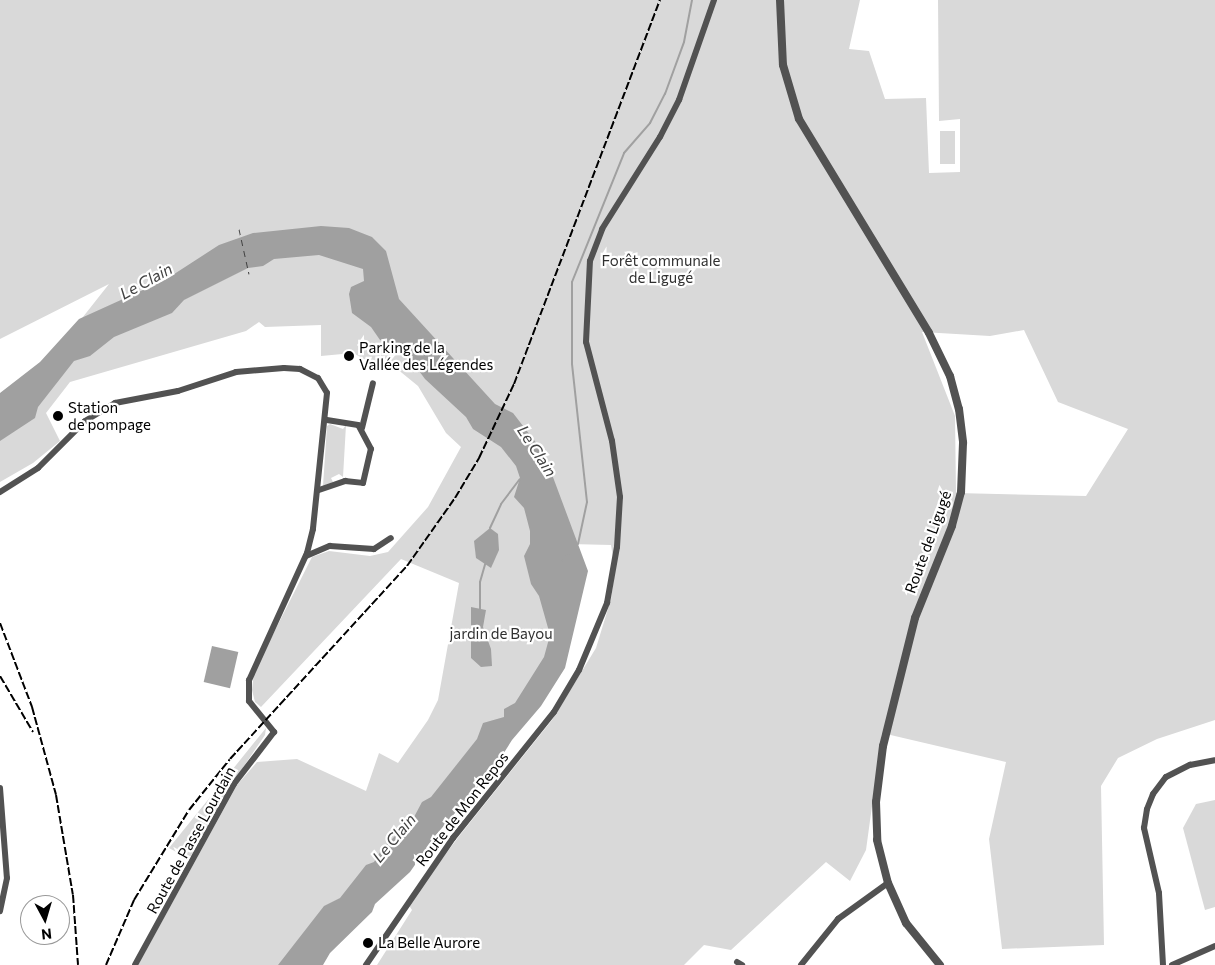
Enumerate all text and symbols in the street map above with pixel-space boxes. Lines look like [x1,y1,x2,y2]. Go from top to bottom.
park label: Forêt communale de Ligugé [602,251,720,286]
water label: Le Clain [116,259,176,303]
place label: Parking de la Vallée des Légendes [359,338,493,373]
marker: Parking de la Vallée des Légendes [343,350,355,362]
place label: Station de pompage [68,398,151,433]
marker: Station de pompage [52,410,64,422]
water label: Le Clain [513,422,561,480]
street label: Route de Ligugé [901,488,955,596]
park label: jardin de Bayou [449,625,553,643]
street label: Route de Mon Repos [412,748,512,870]
street label: Route de Passe Lourdain [143,763,239,917]
water label: Le Clain [368,810,420,866]
north arrow [20,895,70,945]
text: N [40,925,53,943]
place label: La Belle Aurore [378,934,480,952]
marker: La Belle Aurore [362,937,374,949]

